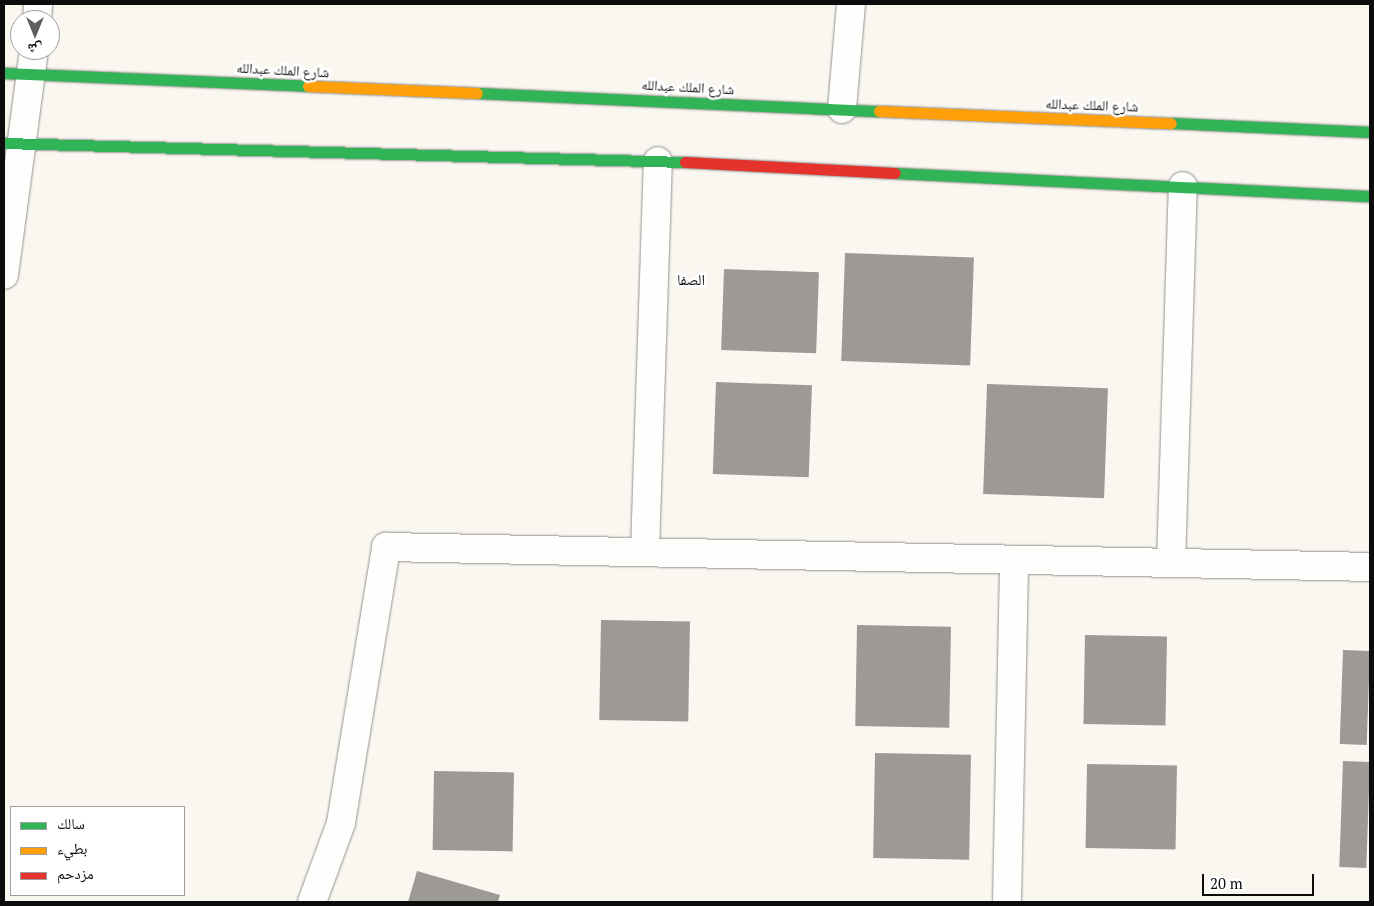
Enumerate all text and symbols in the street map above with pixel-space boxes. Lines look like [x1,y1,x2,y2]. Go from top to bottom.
north arrow [10,10,60,60]
text: ش [28,40,42,59]
street label: شارع الملك عبدالله [236,59,330,81]
street label: شارع الملك عبدالله [641,76,735,98]
street label: شارع الملك عبدالله [1045,95,1139,115]
district label: الصفا [677,271,705,289]
legend [10,806,185,896]
text: سالك [57,813,85,833]
text: بطيء [57,838,87,858]
text: مزدحم [57,863,94,883]
scale bar [1204,864,1316,896]
text: 20 m [1210,873,1243,893]

